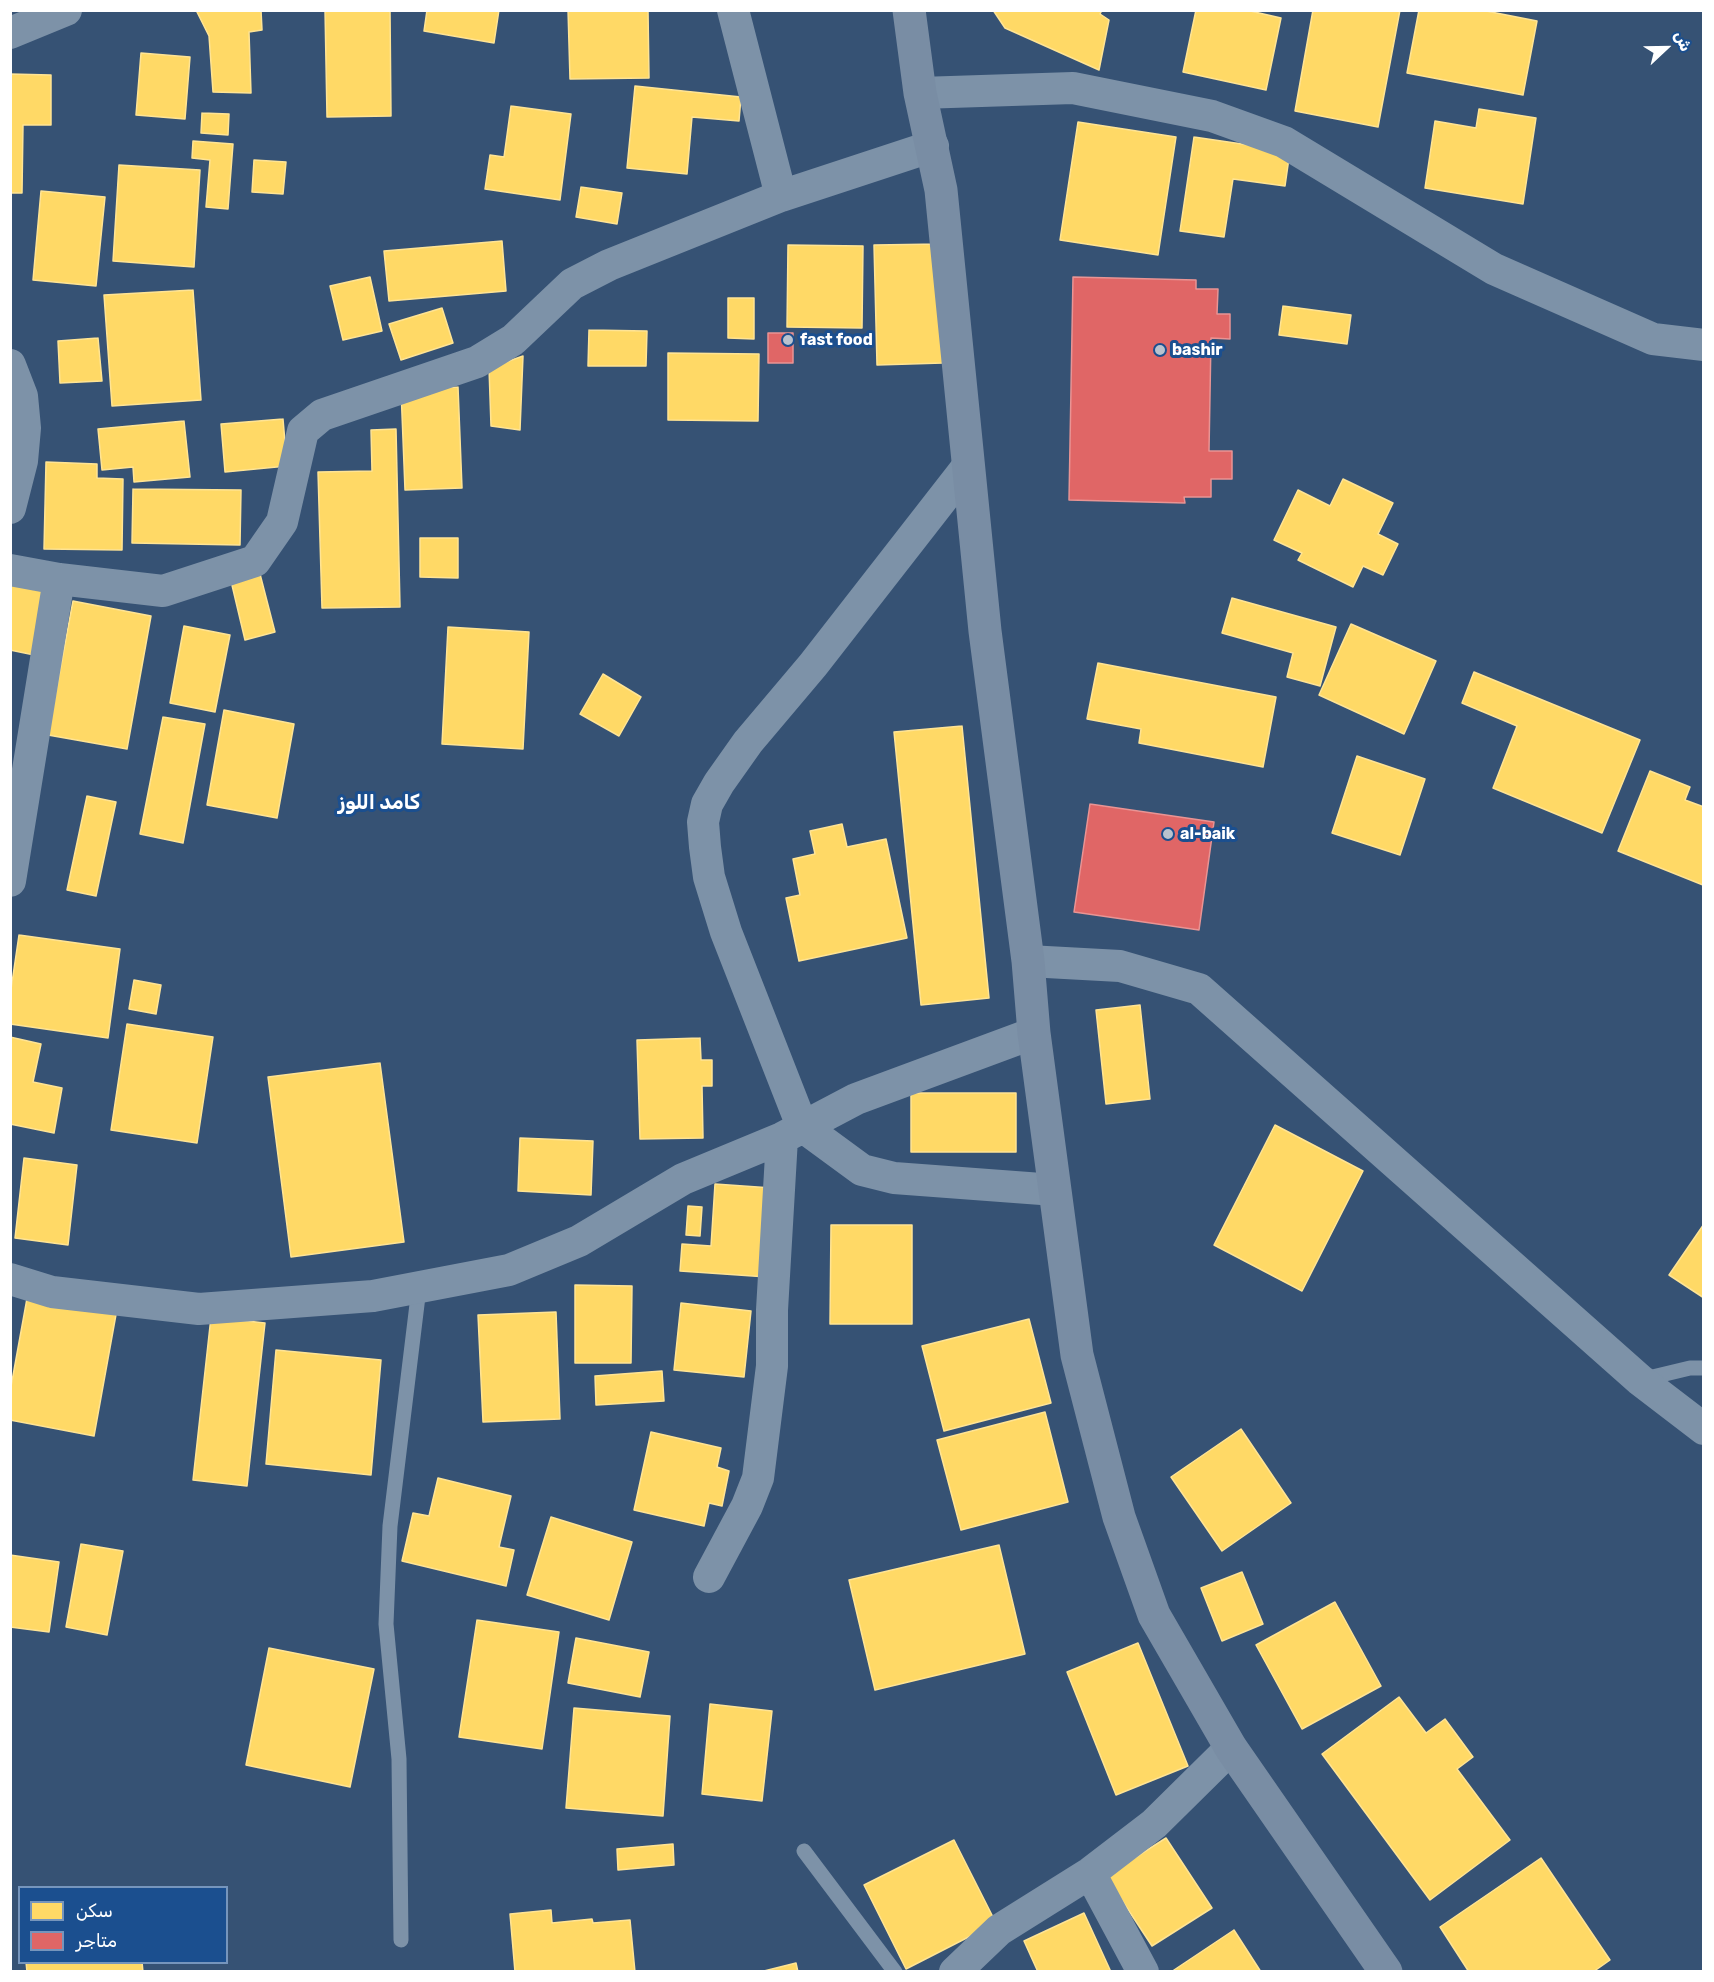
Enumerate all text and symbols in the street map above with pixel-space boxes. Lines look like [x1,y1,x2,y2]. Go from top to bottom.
north arrow [1636,18,1696,78]
text: ش [1671,28,1696,54]
place label: fast food [800,330,873,350]
marker: fast food [781,333,795,347]
place label: bashir [1172,340,1223,360]
marker: bashir [1153,343,1167,357]
district label: كامد اللوز [338,791,420,815]
place label: al-baik [1180,824,1235,844]
marker: al-baik [1161,827,1175,841]
legend [18,1886,228,1964]
text: سكن [76,1900,113,1922]
text: متاجر [76,1930,117,1952]

